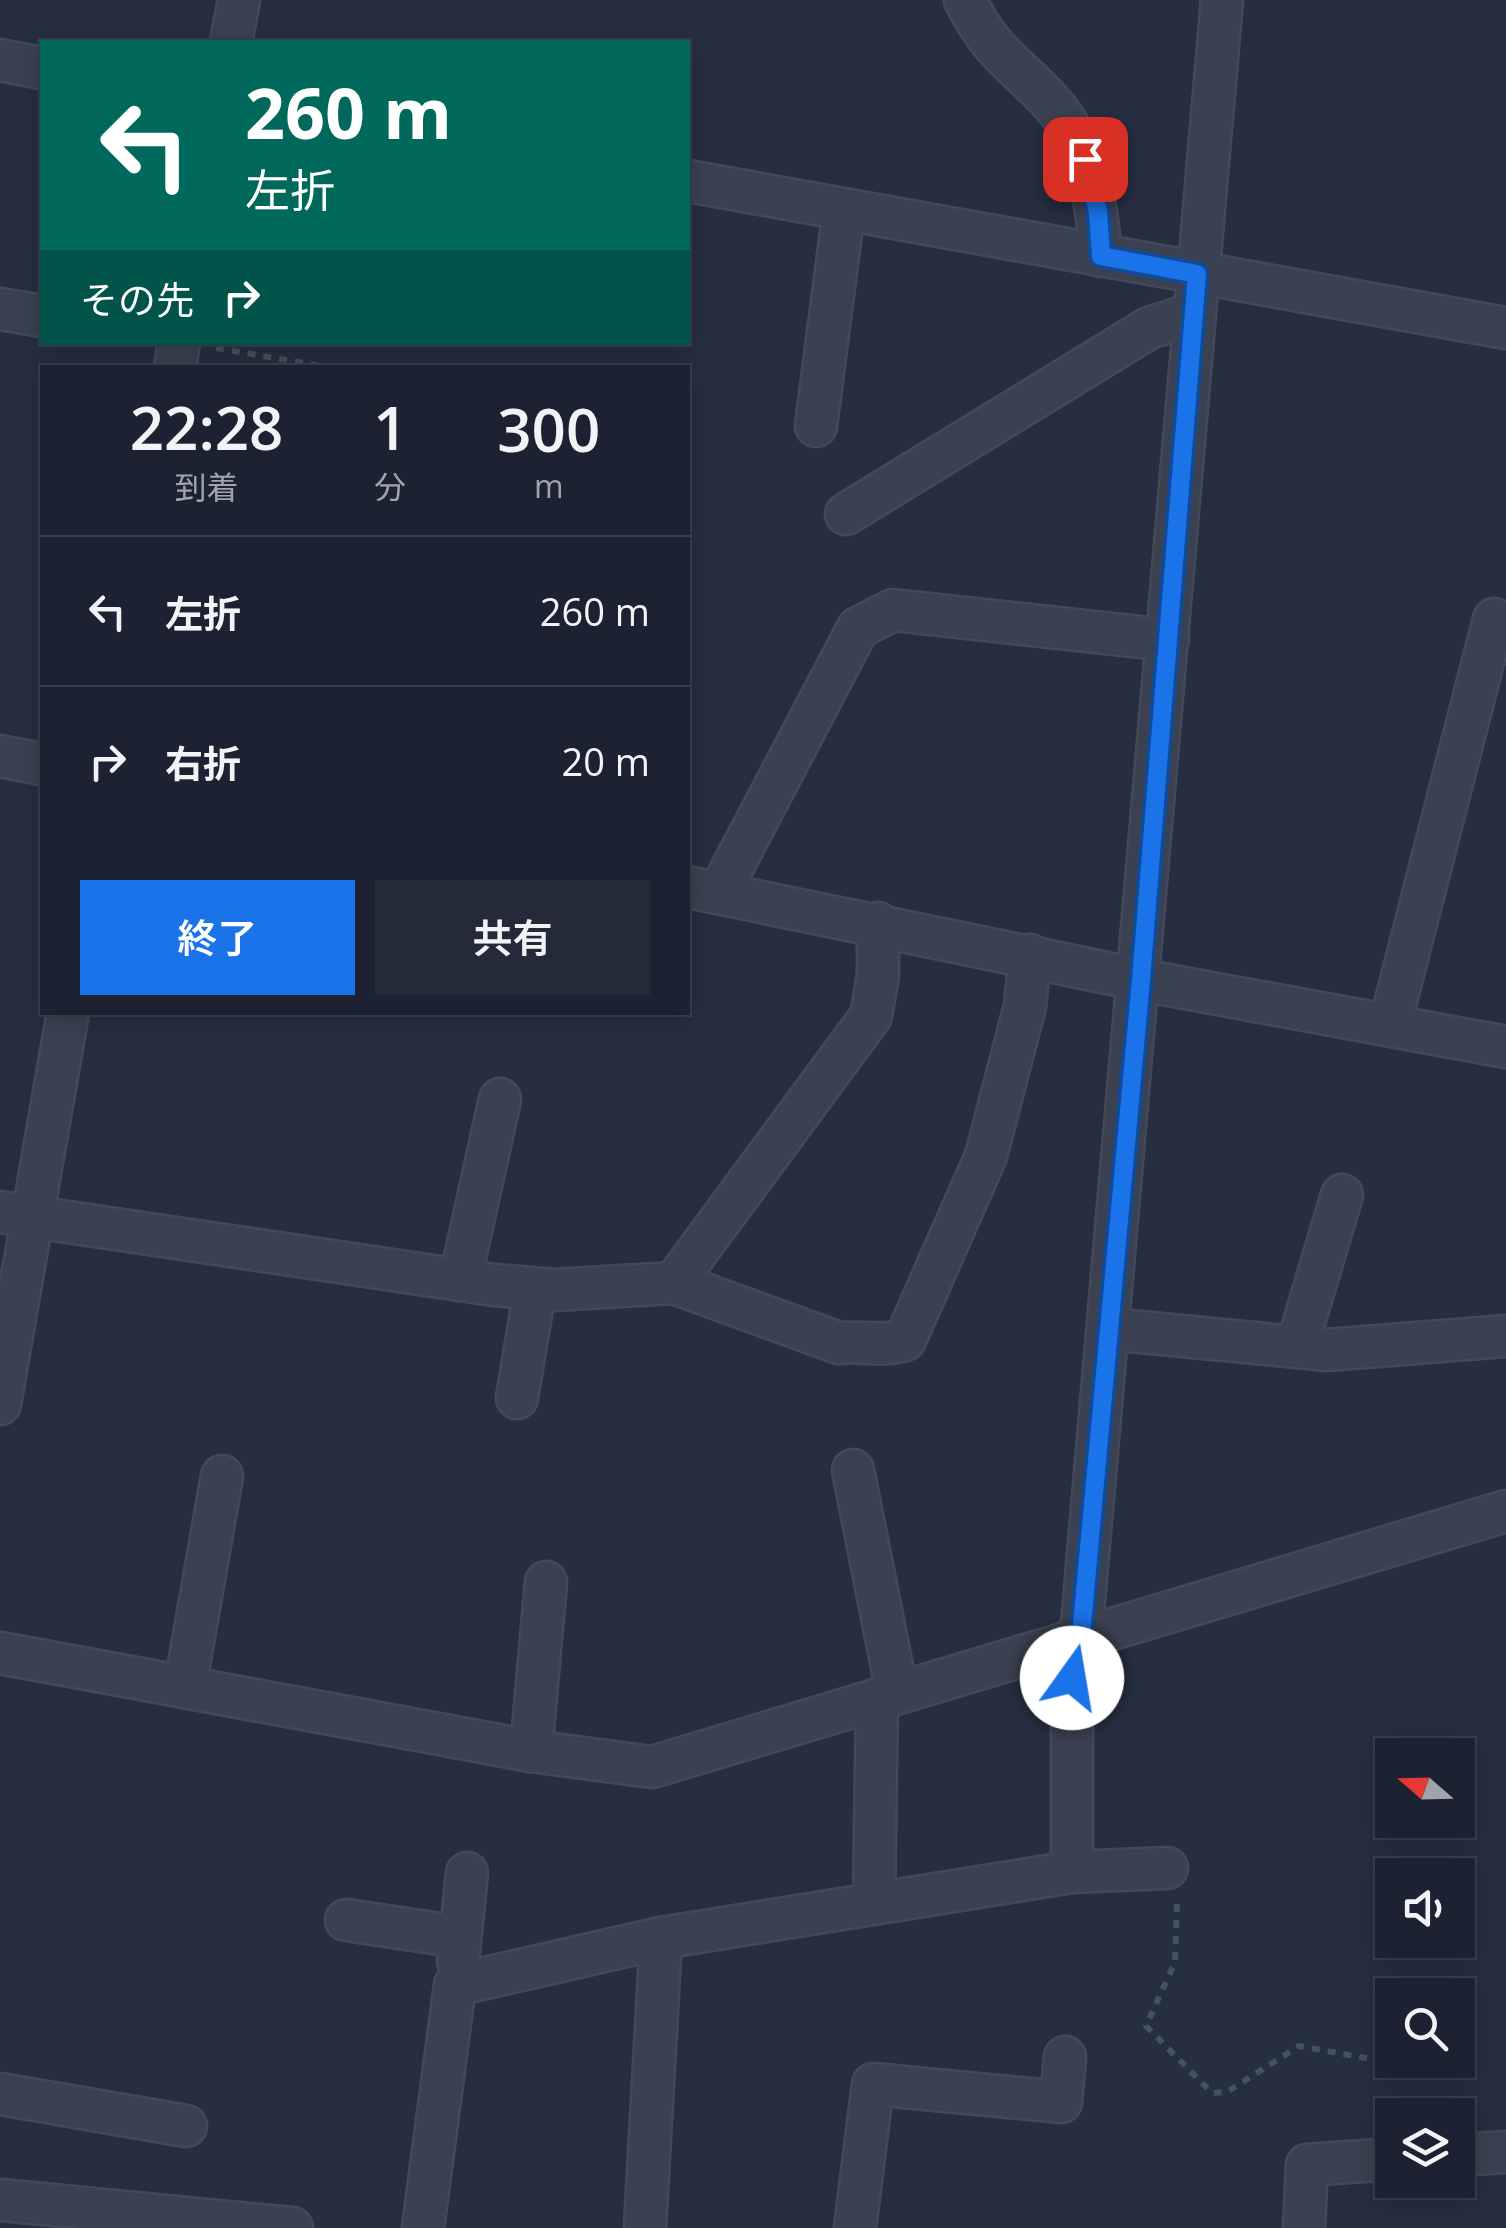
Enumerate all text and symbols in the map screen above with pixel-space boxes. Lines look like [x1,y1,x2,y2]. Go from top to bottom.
text: 260 m [245,64,452,160]
icon: left [80,80,210,210]
pin [1043,117,1128,202]
icon: arrive [1058,132,1113,187]
text: 左折 [245,159,335,220]
icon: right [214,270,269,325]
text: その先 [80,273,194,325]
text: 22:28 [130,386,283,468]
text: 1 [373,386,408,468]
text: 300 [497,388,600,470]
text: m [534,464,564,507]
text: 到着 [175,465,239,508]
text: 分 [374,465,406,508]
icon: left [80,584,135,639]
text: 260 m [540,585,650,637]
text: 左折 [165,587,241,639]
icon: right [80,734,135,789]
text: 20 m [561,735,650,787]
text: 右折 [165,737,241,789]
button: 終了 [80,880,355,995]
button: 共有 [375,880,650,995]
position arrow [1020,1626,1124,1730]
north arrow [1375,1738,1475,1838]
map controls [1375,1738,1475,2198]
button: sound [1375,1858,1475,1958]
button: search [1375,1978,1475,2078]
button: layers [1375,2098,1475,2198]

